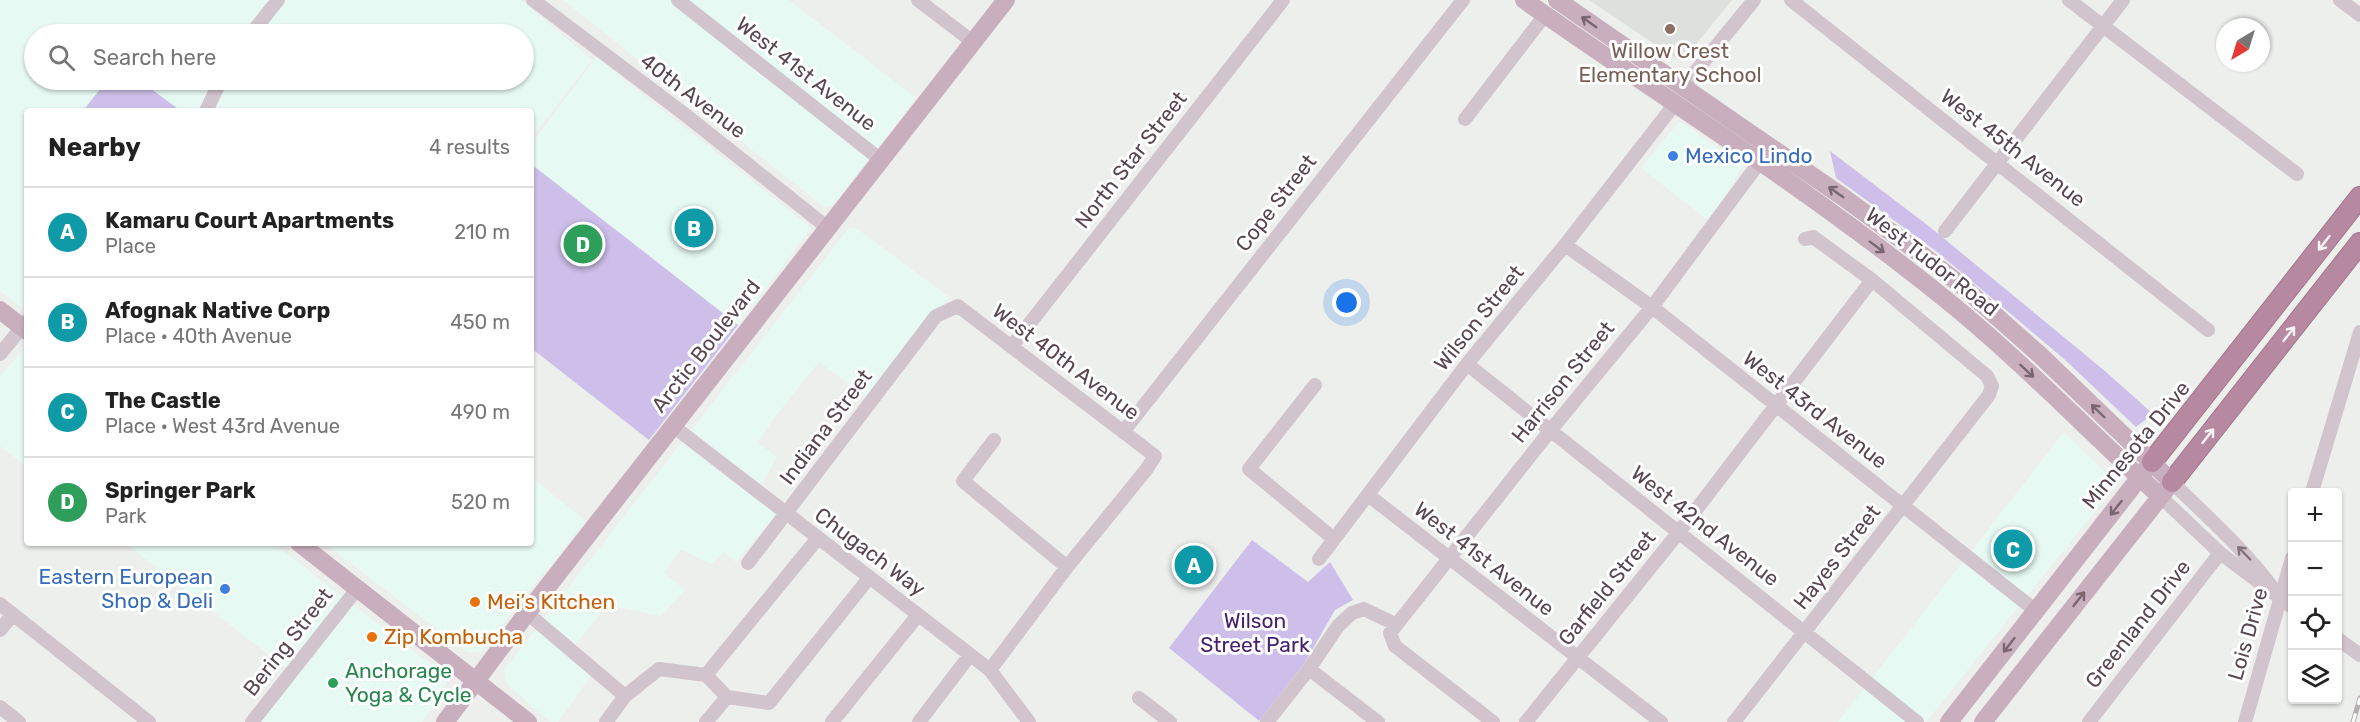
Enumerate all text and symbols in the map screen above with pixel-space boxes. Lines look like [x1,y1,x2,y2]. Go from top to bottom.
street label: West 41st Avenue [731,11,881,136]
one-way arrow [1581,16,1598,28]
north arrow [2216,18,2270,72]
marker: Willow Crest Elementary School [1663,22,1677,36]
search box [24,24,534,90]
place label: Willow Crest Elementary School [1578,38,1762,87]
icon: search [45,41,78,74]
text: Search here [93,44,216,71]
street label: 40th Avenue [636,48,751,143]
street label: West 45th Avenue [1936,83,2091,212]
street label: North Star Street [1069,86,1192,233]
text: Nearby [48,132,141,163]
text: 4 results [429,135,510,159]
place label: Mexico Lindo [1685,143,1813,168]
street label: Cope Street [1230,149,1321,256]
marker: Mexico Lindo [1666,149,1680,163]
one-way arrow [1829,186,1845,198]
street label: West Tudor Road [1861,202,2004,321]
pin: B [674,206,714,250]
text: Kamaru Court Apartments [105,207,394,234]
text: A [60,220,75,244]
text: 210 m [454,220,510,244]
pin: D [564,222,602,266]
text: Place [105,234,156,258]
one-way arrow [2318,235,2331,251]
one-way arrow [1869,240,1885,253]
street label: Wilson Street [1429,260,1529,375]
street label: Arctic Boulevard [646,274,765,417]
your location [1332,288,1361,317]
text: Afognak Native Corp [105,297,330,324]
street label: West 40th Avenue [988,298,1145,425]
text: B [60,310,75,334]
text: 450 m [450,310,510,334]
street label: Harrison Street [1506,316,1619,447]
text: Place · 40th Avenue [105,324,292,348]
one-way arrow [2282,327,2295,343]
street label: West 43rd Avenue [1738,346,1892,474]
street label: Indiana Street [774,364,877,489]
one-way arrow [2019,364,2034,378]
street label: Minnesota Drive [2076,376,2195,514]
text: The Castle [105,387,221,414]
text: C [60,400,75,424]
text: 490 m [451,400,510,424]
one-way arrow [2091,404,2106,418]
text: Place · West 43rd Avenue [105,414,340,438]
one-way arrow [2202,429,2215,445]
street label: West 42nd Avenue [1626,460,1784,591]
text: Springer Park [105,477,256,504]
map controls [2288,488,2342,704]
button: + [2288,488,2342,542]
text: D [60,490,75,514]
text: 520 m [451,490,510,514]
street label: West 41st Avenue [1409,496,1559,621]
street label: Hayes Street [1788,499,1885,614]
one-way arrow [2109,500,2122,516]
street label: Chugach Way [810,502,931,602]
text: Park [105,504,147,528]
street label: Garfield Street [1553,525,1661,650]
pin: C [1994,526,2032,572]
pin: A [1174,542,1214,588]
button: − [2288,542,2342,596]
one-way arrow [2237,546,2251,561]
street label: Greenland Drive [2080,555,2195,693]
place label: Eastern European Shop & Deli [38,564,213,613]
marker: Eastern European Shop & Deli [218,582,232,596]
street label: Bering Street [238,583,337,701]
street label: Lois Drive [2222,585,2273,683]
place label: Mei’s Kitchen [487,589,615,614]
one-way arrow [2072,592,2085,608]
marker: Mei’s Kitchen [468,595,482,609]
button: locate [2288,596,2342,650]
park label: Wilson Street Park [1200,608,1310,657]
place label: Zip Kombucha [384,624,523,649]
marker: Zip Kombucha [365,630,379,644]
one-way arrow [2003,637,2016,653]
button: layers [2288,650,2342,704]
place label: Anchorage Yoga & Cycle [345,658,472,707]
marker: Anchorage Yoga & Cycle [326,676,340,690]

